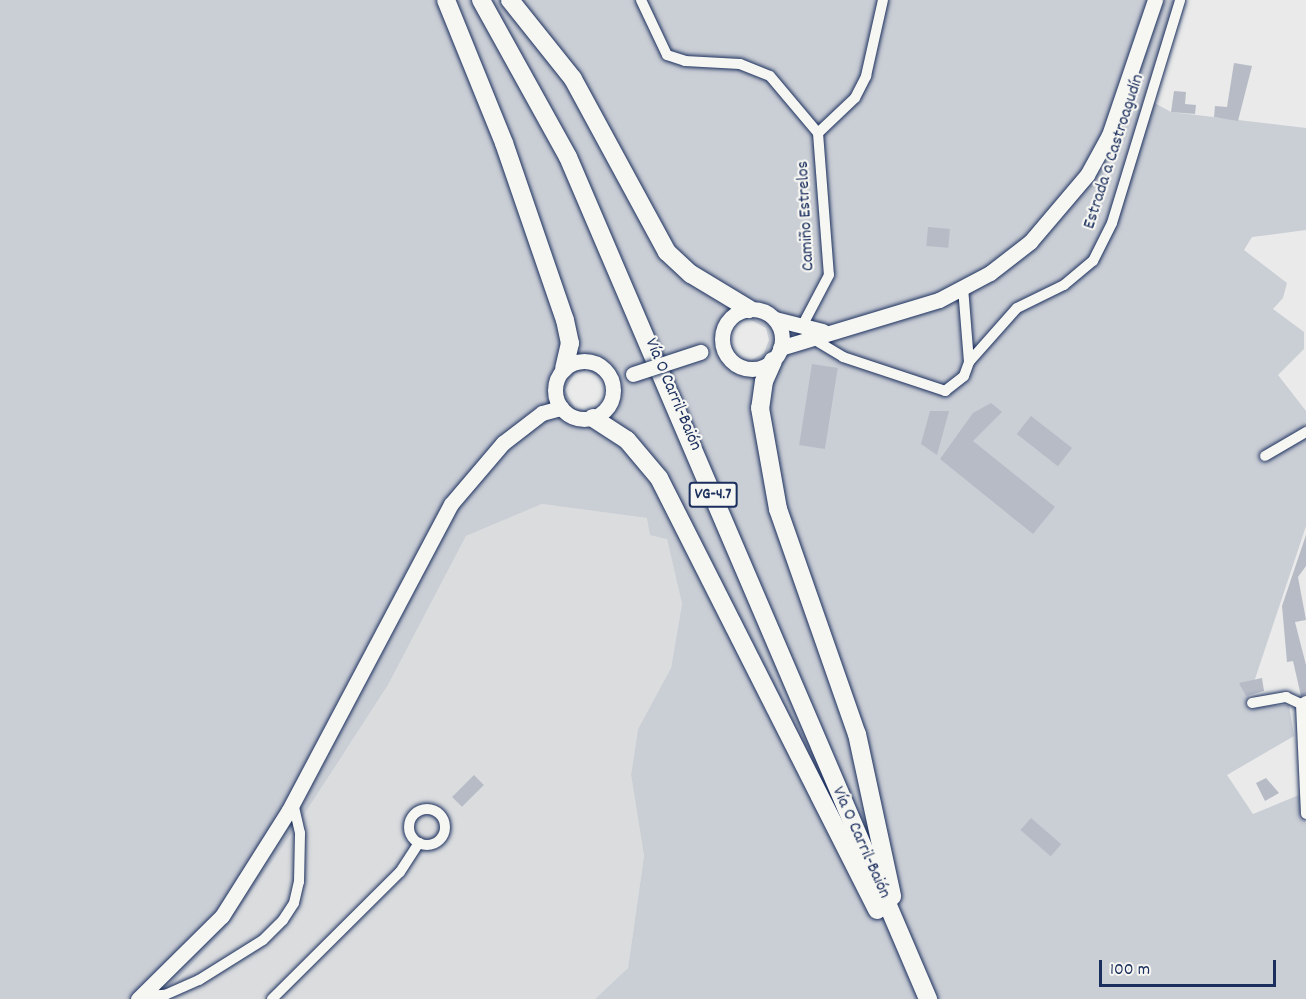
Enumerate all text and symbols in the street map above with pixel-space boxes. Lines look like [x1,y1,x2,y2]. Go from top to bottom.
street label: Estrada a Castroagudín [1080,72,1150,232]
street label: Camiño Estrelos [793,160,821,272]
street label: Vía O Carril-Baión [639,336,705,454]
road number: VG-4.7 [688,482,738,508]
street label: Vía O Carril-Baión [826,784,894,902]
scale bar [1102,948,1279,986]
text: 100 m [1110,958,1150,983]

